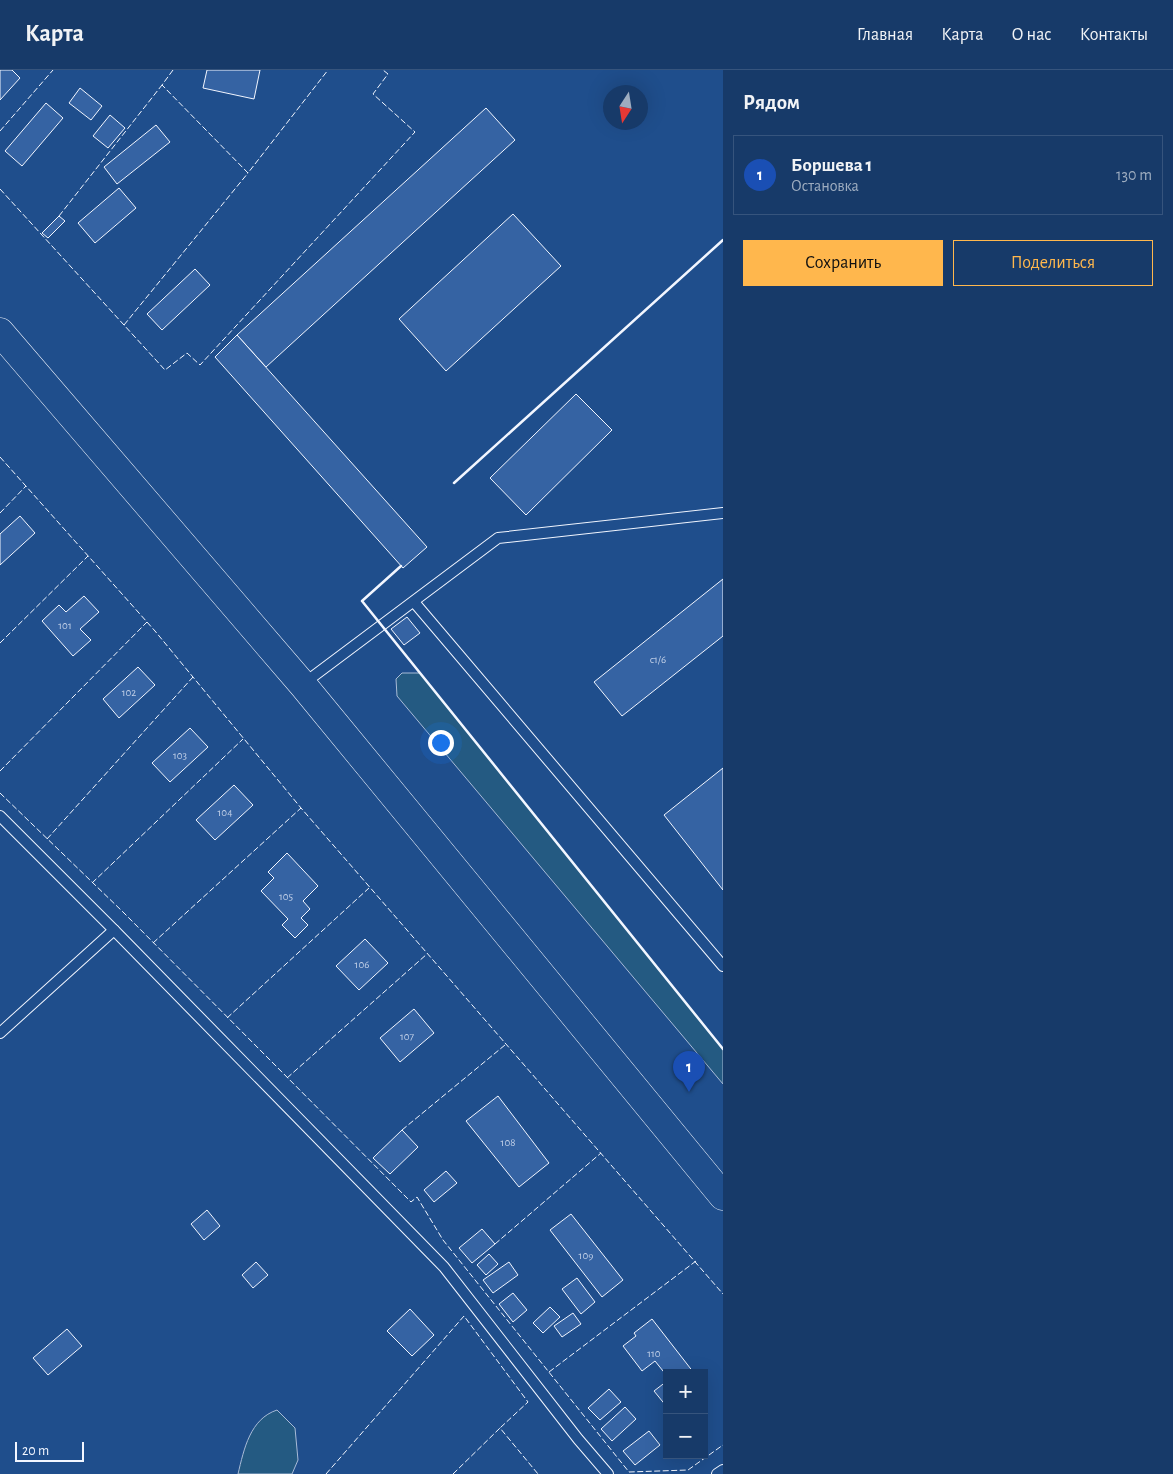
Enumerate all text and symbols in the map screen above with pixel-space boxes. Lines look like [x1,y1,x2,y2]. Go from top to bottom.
text: Карта [25,22,84,46]
text: Главная [857,26,913,44]
text: Карта [941,26,983,44]
text: О нас [1011,26,1052,44]
text: Контакты [1080,26,1148,44]
north arrow [603,85,648,130]
text: Рядом [743,92,800,113]
text: Боршева 1 [791,156,872,175]
text: 1 [757,167,763,183]
text: 130 m [1116,167,1152,183]
text: Остановка [791,178,859,194]
button: Сохранить [743,240,943,286]
button: Поделиться [953,240,1153,286]
house number: 101 [58,620,72,631]
house number: c1/6 [650,654,666,665]
house number: 102 [122,687,136,698]
your location [428,730,454,756]
house number: 103 [173,750,188,761]
house number: 104 [218,807,232,818]
house number: 105 [279,891,293,902]
house number: 106 [355,959,369,970]
house number: 107 [400,1031,414,1042]
pin: 1 [673,1051,705,1092]
house number: 108 [501,1137,515,1148]
house number: 109 [579,1250,593,1261]
house number: 110 [647,1348,661,1359]
map controls [663,1369,708,1459]
button: + [663,1369,708,1414]
button: − [663,1414,708,1459]
scale bar [15,1439,84,1462]
text: 20 m [22,1444,49,1458]

